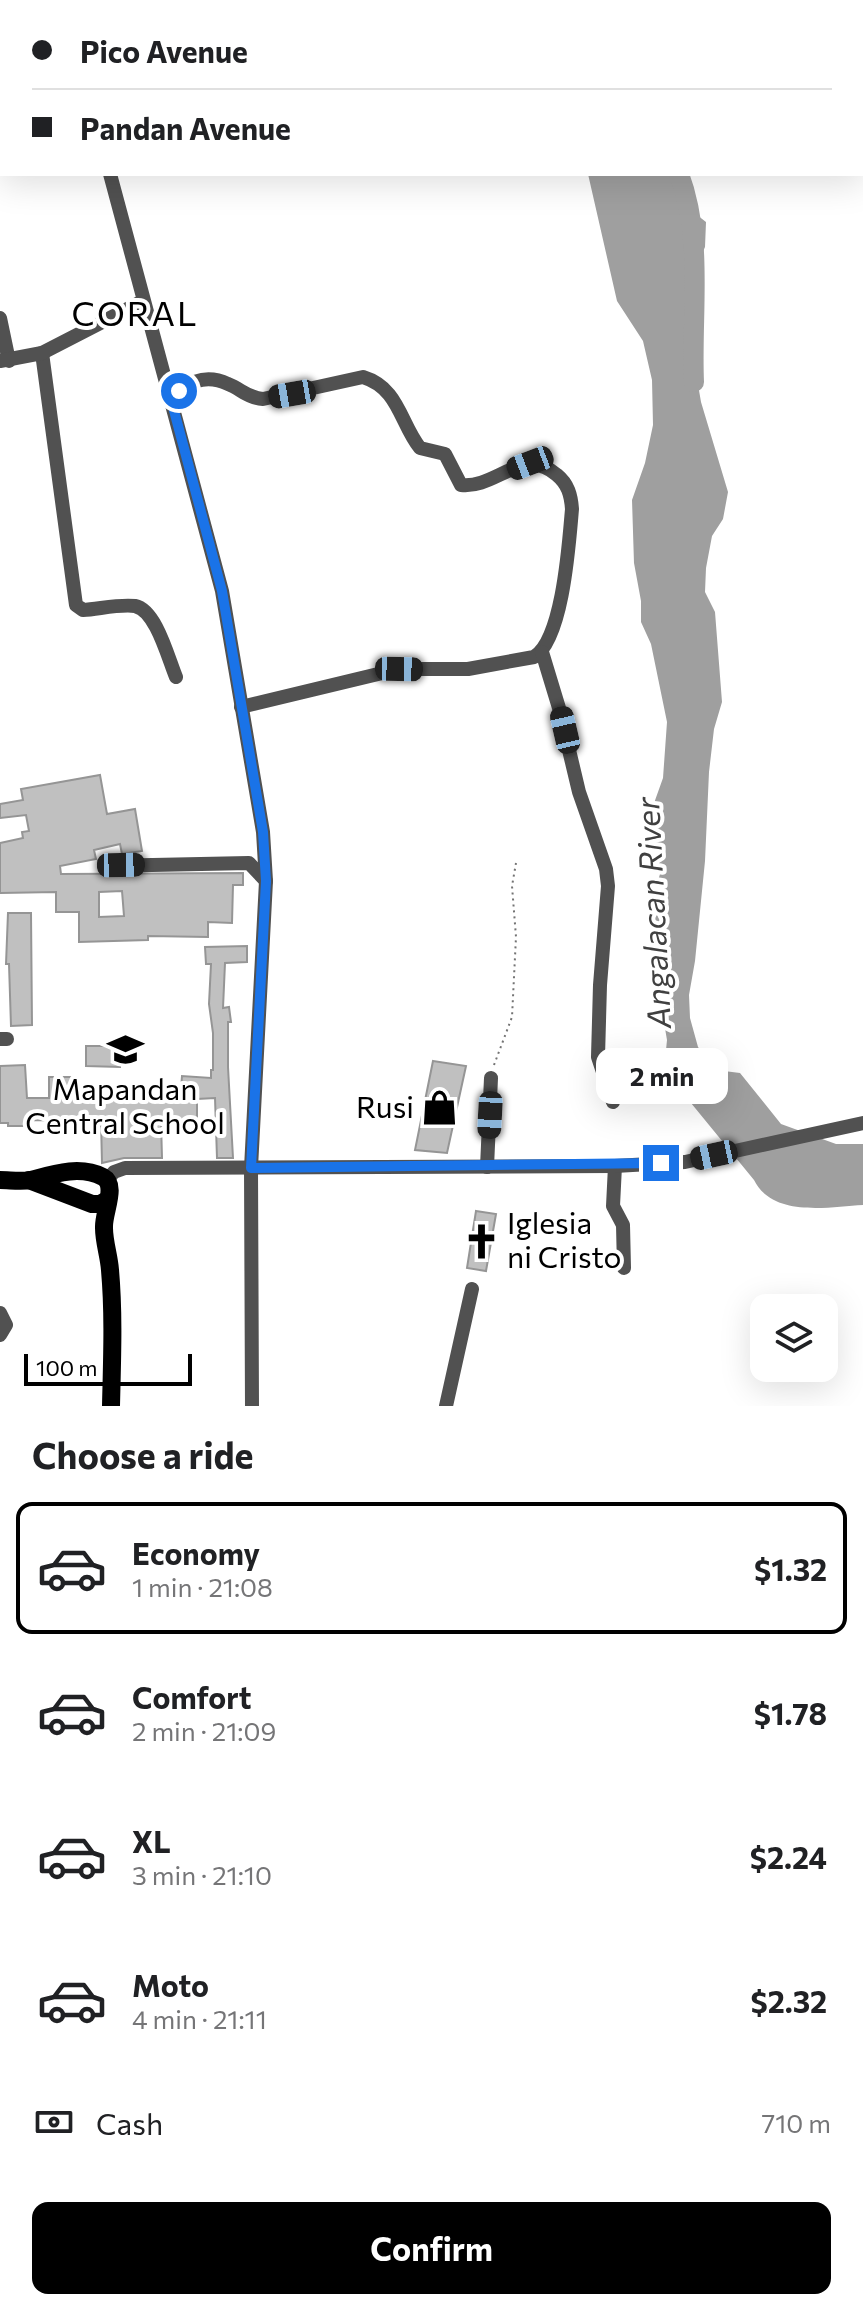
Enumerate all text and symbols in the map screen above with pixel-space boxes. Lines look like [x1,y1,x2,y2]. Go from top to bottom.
text: Pico Avenue [80,32,248,69]
text: Pandan Avenue [80,109,291,146]
district label: CORAL [72,291,198,333]
route start [161,373,197,409]
car [266,378,318,410]
car [503,443,557,483]
car [375,657,423,681]
car [548,704,582,756]
water label: Angalacan River [626,795,678,1031]
car [97,853,145,877]
school or university icon: Mapandan Central School [106,1030,144,1068]
callout: 2 min [595,1047,727,1103]
text: 2 min [630,1060,694,1091]
place label: Mapandan Central School [25,1069,225,1140]
place label: Rusi [356,1087,414,1124]
shop icon: Rusi [421,1089,459,1127]
car [477,1090,503,1140]
car [688,1138,740,1172]
route end [643,1145,679,1181]
place label: Iglesia ni Cristo [507,1203,621,1274]
church icon: Iglesia ni Cristo [462,1222,500,1260]
map controls [750,1294,838,1382]
button: layers [750,1294,838,1382]
scale bar [24,1350,192,1386]
text: 100 m [36,1354,98,1381]
text: Choose a ride [32,1432,253,1476]
icon: car [36,1532,108,1604]
text: Economy [132,1534,260,1571]
text: $1.32 [754,1550,827,1587]
text: 1 min · 21:08 [132,1571,273,1602]
icon: car [36,1676,108,1748]
text: Comfort [132,1678,251,1715]
text: $1.78 [754,1694,827,1731]
text: 2 min · 21:09 [132,1715,276,1746]
icon: car [36,1820,108,1892]
text: XL [132,1822,171,1859]
text: $2.24 [750,1838,827,1875]
text: 3 min · 21:10 [132,1859,272,1890]
icon: car [36,1964,108,2036]
text: Moto [132,1966,209,2003]
text: $2.32 [750,1982,827,2019]
text: 4 min · 21:11 [132,2003,267,2034]
icon: cash [32,2100,76,2144]
text: Cash [96,2104,163,2141]
text: 710 m [762,2107,831,2138]
button: Confirm [32,2202,831,2294]

